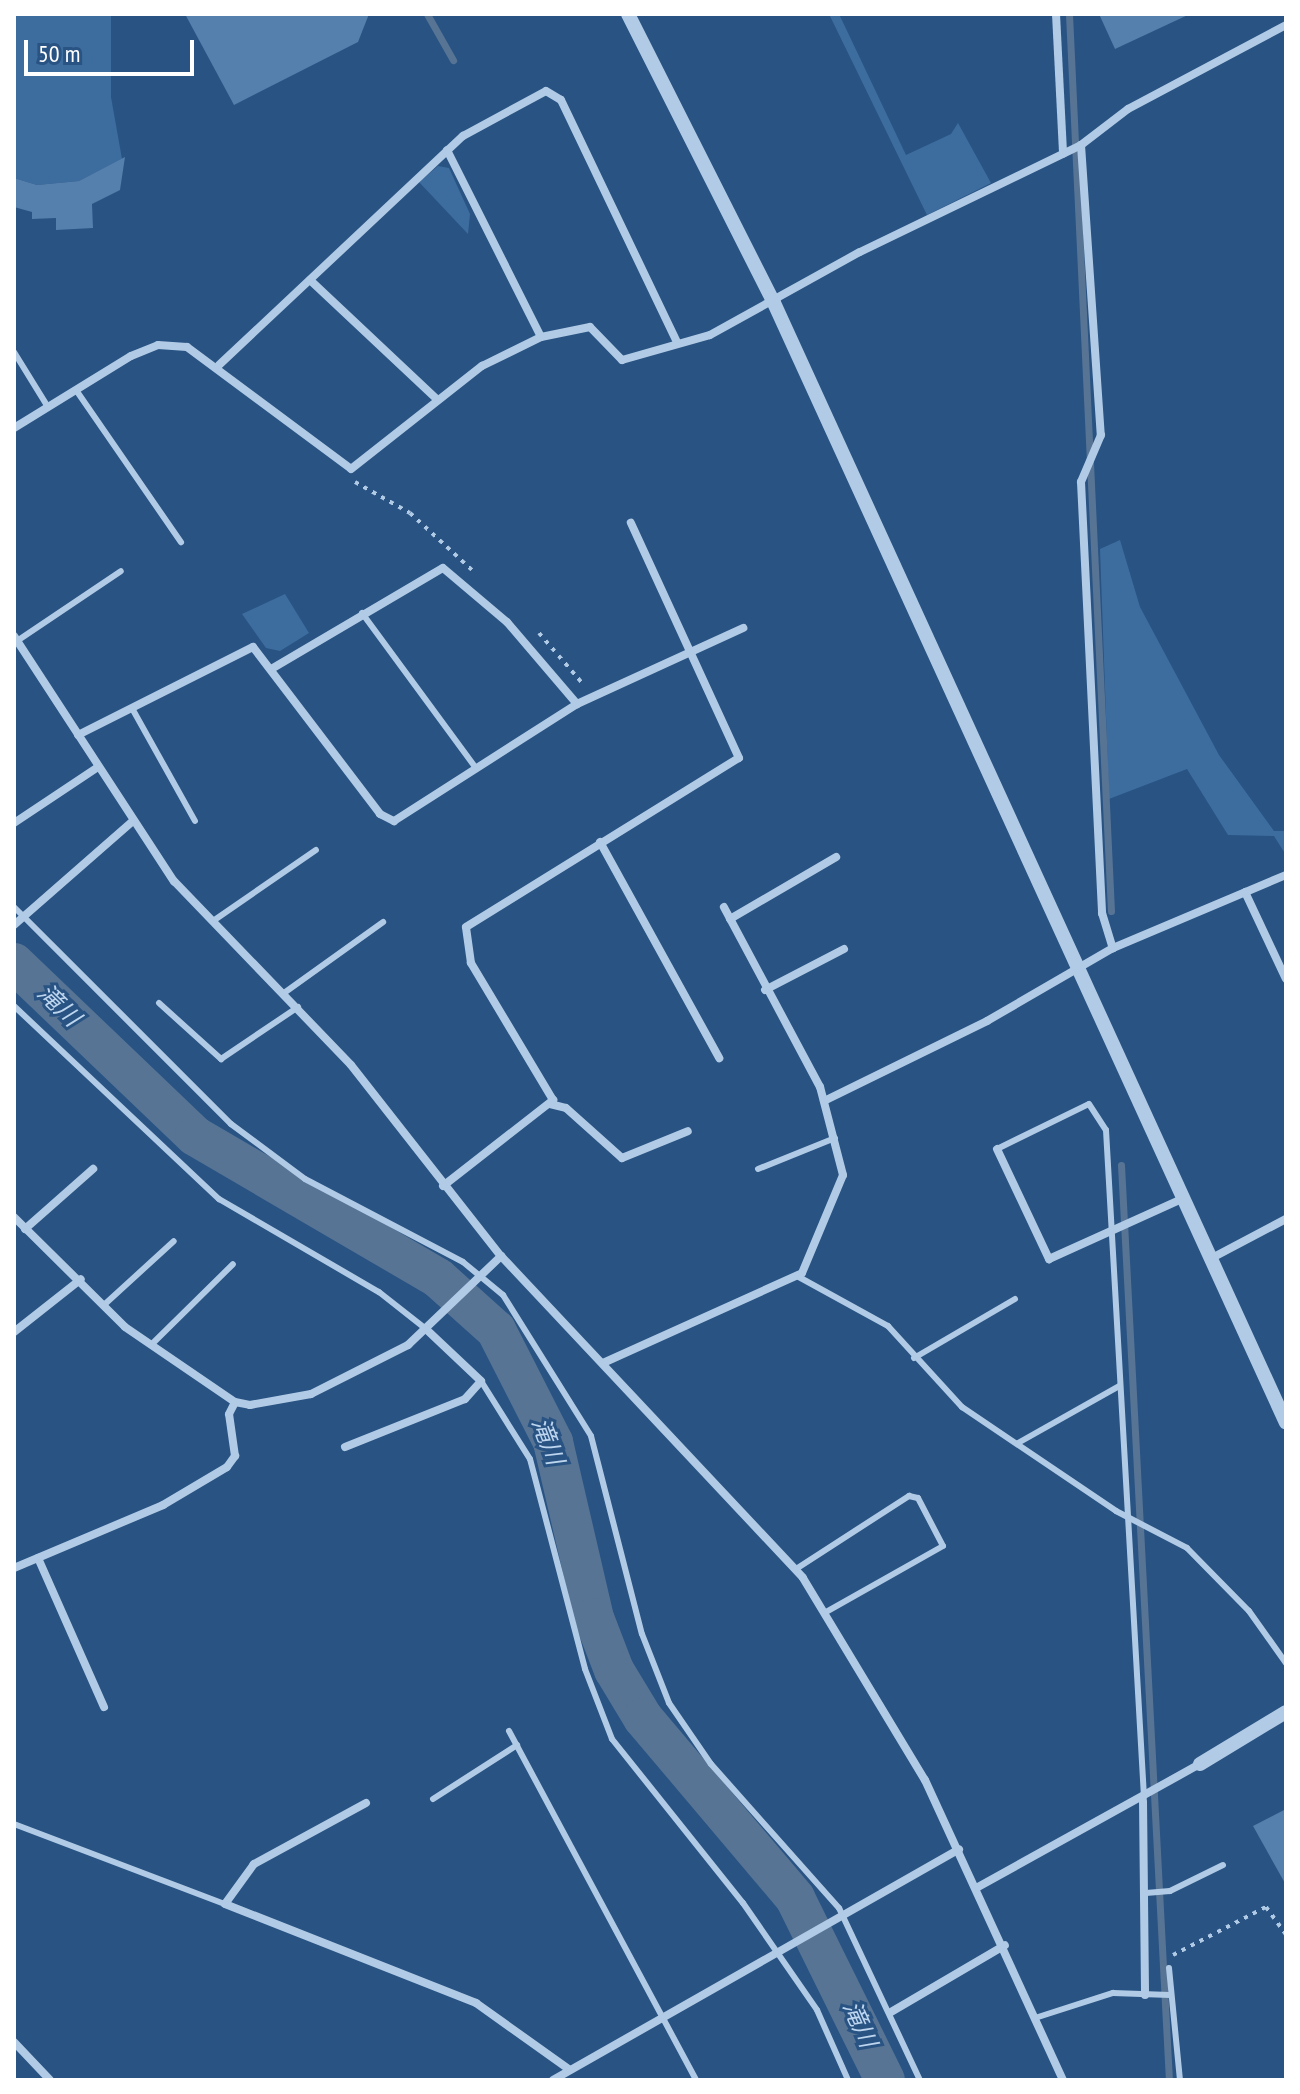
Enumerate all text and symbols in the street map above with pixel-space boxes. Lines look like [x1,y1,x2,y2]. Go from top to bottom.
scale bar [28,24,198,74]
text: 50 m [38,38,80,69]
water label: 滝川 [32,978,86,1032]
water label: 滝川 [526,1413,570,1469]
water label: 滝川 [837,1996,883,2052]

